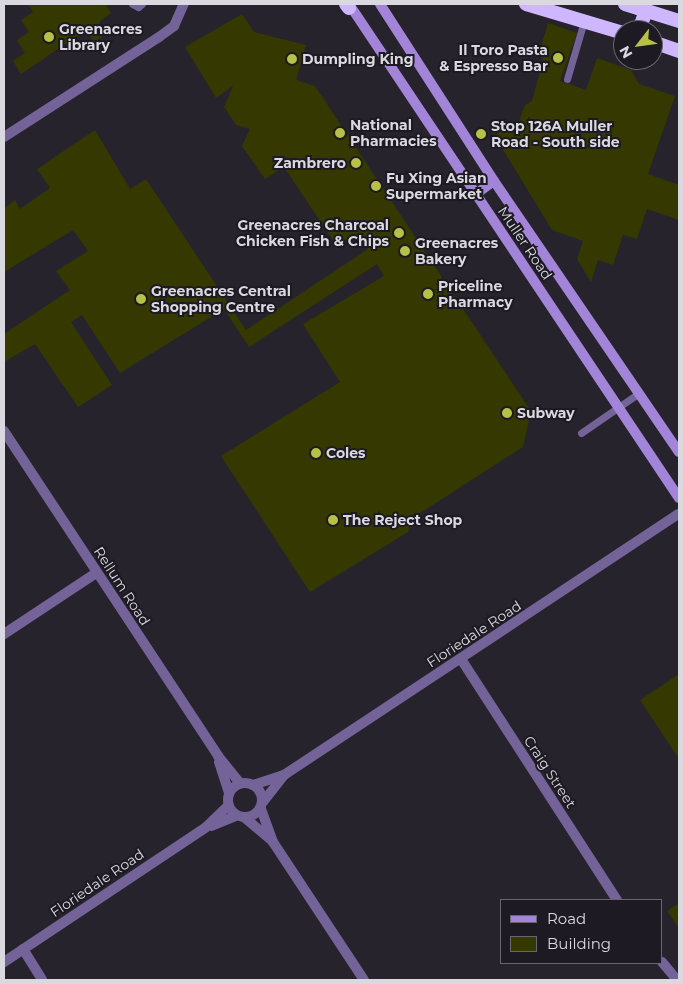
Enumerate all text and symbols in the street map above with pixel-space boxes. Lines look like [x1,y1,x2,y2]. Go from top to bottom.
north arrow [613,20,663,70]
place label: Greenacres Library [59,21,142,54]
marker: Greenacres Library [43,31,55,43]
place label: Il Toro Pasta & Espresso Bar [439,42,548,74]
text: N [615,43,636,61]
place label: Dumpling King [302,51,414,67]
marker: Il Toro Pasta & Espresso Bar [552,52,564,64]
marker: Dumpling King [286,53,298,65]
place label: National Pharmacies [350,117,437,150]
place label: Stop 126A Muller Road - South side [491,118,620,150]
marker: National Pharmacies [334,127,346,139]
marker: Stop 126A Muller Road - South side [475,128,487,140]
place label: Zambrero [274,155,346,171]
marker: Zambrero [350,157,362,169]
place label: Fu Xing Asian Supermarket [386,170,487,202]
marker: Fu Xing Asian Supermarket [370,180,382,192]
street label: Muller Road [494,203,556,283]
place label: Greenacres Charcoal Chicken Fish & Chips [236,217,389,250]
marker: Greenacres Charcoal Chicken Fish & Chips [393,227,405,239]
place label: Greenacres Bakery [415,235,498,268]
marker: Greenacres Bakery [399,245,411,257]
place label: Priceline Pharmacy [438,278,513,310]
place label: Greenacres Central Shopping Centre [151,283,291,316]
marker: Priceline Pharmacy [422,288,434,300]
marker: Greenacres Central Shopping Centre [135,293,147,305]
place label: Subway [517,405,575,421]
marker: Subway [501,407,513,419]
place label: Coles [326,445,366,461]
marker: Coles [310,447,322,459]
place label: The Reject Shop [343,512,462,528]
marker: The Reject Shop [327,514,339,526]
street label: Rellum Road [90,543,154,629]
street label: Floriedale Road [424,597,524,671]
street label: Craig Street [520,733,580,811]
street label: Floriedale Road [47,845,147,921]
legend [500,899,663,964]
text: Road [547,909,586,928]
text: Building [547,934,611,953]

